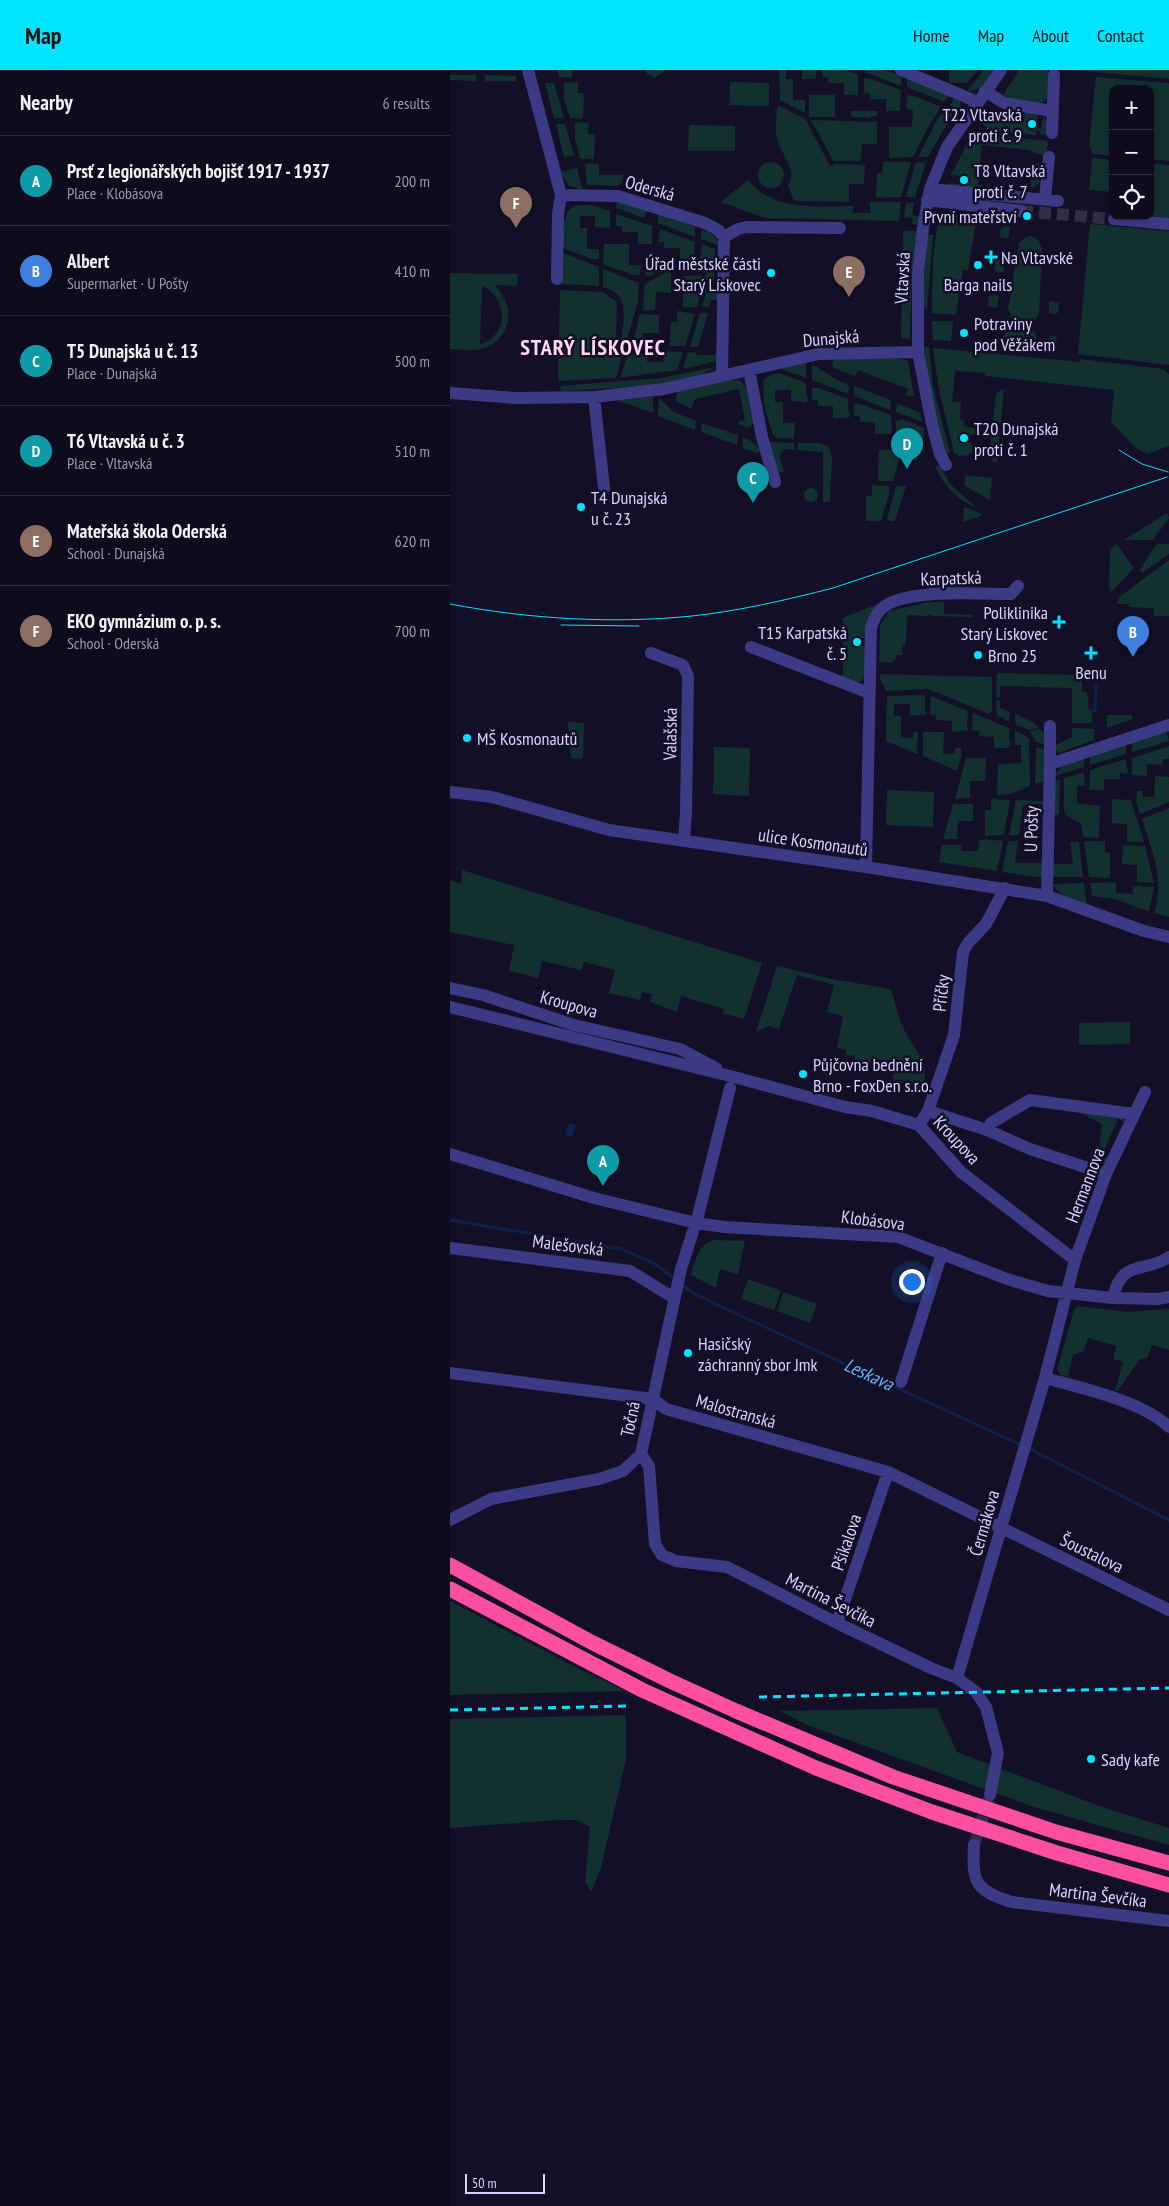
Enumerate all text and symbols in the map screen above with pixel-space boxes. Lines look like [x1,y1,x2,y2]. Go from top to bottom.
text: Map [25,20,62,51]
text: Home [913,24,950,47]
text: Map [978,24,1004,47]
text: About [1032,24,1069,47]
text: Contact [1097,24,1144,47]
map controls [1109,85,1154,220]
button: + [1109,85,1154,130]
text: Nearby [20,89,73,116]
text: 6 results [383,93,430,113]
place label: T22 Vltavská proti č. 9 [942,103,1022,147]
marker: T22 Vltavská proti č. 9 [1026,118,1038,130]
button: − [1109,130,1154,175]
text: Prsť z legionářských bojišť 1917 - 1937 [67,159,330,183]
place label: T8 Vltavská proti č. 7 [974,159,1045,203]
street label: Oderská [623,170,677,206]
text: A [32,171,40,191]
text: 200 m [395,171,430,191]
marker: T8 Vltavská proti č. 7 [958,174,970,186]
button: locate [1109,175,1154,220]
text: Place · Klobásova [67,183,163,203]
pin: F [500,187,532,228]
place label: První mateřství [924,205,1017,228]
marker: První mateřství [1021,210,1033,222]
place label: Na Vltavské [1001,246,1073,269]
text: Albert [67,249,109,273]
street label: Vltavská [889,251,915,306]
marker: Na Vltavské [985,251,997,263]
place label: Úřad městské části Starý Lískovec [645,252,762,296]
pin: E [833,256,865,297]
marker: Barga nails [972,259,984,271]
text: B [32,261,40,281]
text: 410 m [395,261,430,281]
marker: Úřad městské části Starý Lískovec [765,267,777,279]
text: Supermarket · U Pošty [67,273,188,293]
place label: Barga nails [944,273,1012,296]
place label: Potraviny pod Věžákem [974,312,1055,356]
street label: Dunajská [802,324,860,352]
marker: Potraviny pod Věžákem [958,327,970,339]
district label: STARÝ LÍSKOVEC [520,333,666,361]
text: T5 Dunajská u č. 13 [67,339,198,363]
text: C [32,351,40,371]
text: 500 m [395,351,430,371]
text: Place · Dunajská [67,363,157,383]
place label: T20 Dunajská proti č. 1 [974,417,1059,461]
pin: D [891,428,923,469]
text: T6 Vltavská u č. 3 [67,429,185,453]
marker: T20 Dunajská proti č. 1 [958,432,970,444]
text: D [32,441,40,461]
text: 510 m [395,441,430,461]
text: Place · Vltavská [67,453,152,473]
pin: C [737,462,769,503]
place label: T4 Dunajská u č. 23 [591,486,667,530]
marker: T4 Dunajská u č. 23 [575,501,587,513]
text: Mateřská škola Oderská [67,519,227,543]
text: E [33,531,39,551]
text: 620 m [395,531,430,551]
text: School · Dunajská [67,543,165,563]
street label: Karpatská [920,565,982,591]
place label: Poliklinika Starý Lískovec [961,601,1049,645]
text: EKO gymnázium o. p. s. [67,609,221,633]
marker: Poliklinika Starý Lískovec [1052,615,1066,629]
pin: B [1117,616,1149,657]
text: F [33,621,39,641]
text: 700 m [395,621,430,641]
place label: T15 Karpatská č. 5 [758,621,847,665]
text: School · Oderská [67,633,159,653]
marker: T15 Karpatská č. 5 [851,636,863,648]
place label: Brno 25 [988,644,1037,667]
marker: Benu [1085,647,1097,659]
marker: Brno 25 [972,649,984,661]
place label: Benu [1075,661,1107,684]
street label: Valašská [658,708,682,761]
place label: MŠ Kosmonautů [477,727,577,750]
marker: MŠ Kosmonautů [461,732,473,744]
street label: U Pošty [1019,805,1043,852]
street label: ulice Kosmonautů [757,823,869,861]
street label: Příčky [928,973,954,1013]
street label: Kroupova [538,985,600,1023]
place label: Půjčovna bednění Brno - FoxDen s.r.o. [813,1053,932,1097]
marker: Půjčovna bednění Brno - FoxDen s.r.o. [797,1068,809,1080]
street label: Kroupova [929,1111,985,1169]
street label: Hermannova [1060,1144,1110,1226]
pin: A [587,1145,619,1186]
street label: Klobásova [840,1205,906,1235]
street label: Malešovská [531,1229,605,1261]
your location [899,1269,925,1295]
place label: Hasičský záchranný sbor Jmk [698,1332,817,1376]
marker: Hasičský záchranný sbor Jmk [682,1347,694,1359]
water label: Leskava [841,1352,899,1396]
street label: Malostranská [693,1389,779,1433]
street label: Točná [615,1399,645,1439]
street label: Čermákova [964,1487,1004,1559]
street label: Pšikalova [826,1511,866,1573]
street label: Šoustalova [1057,1528,1127,1578]
street label: Martina Ševčíka [782,1567,880,1633]
place label: Sady kafe [1101,1748,1160,1771]
marker: Sady kafe [1085,1753,1097,1765]
street label: Martina Ševčíka [1048,1878,1148,1912]
scale bar [465,2171,545,2194]
text: 50 m [472,2174,497,2192]

